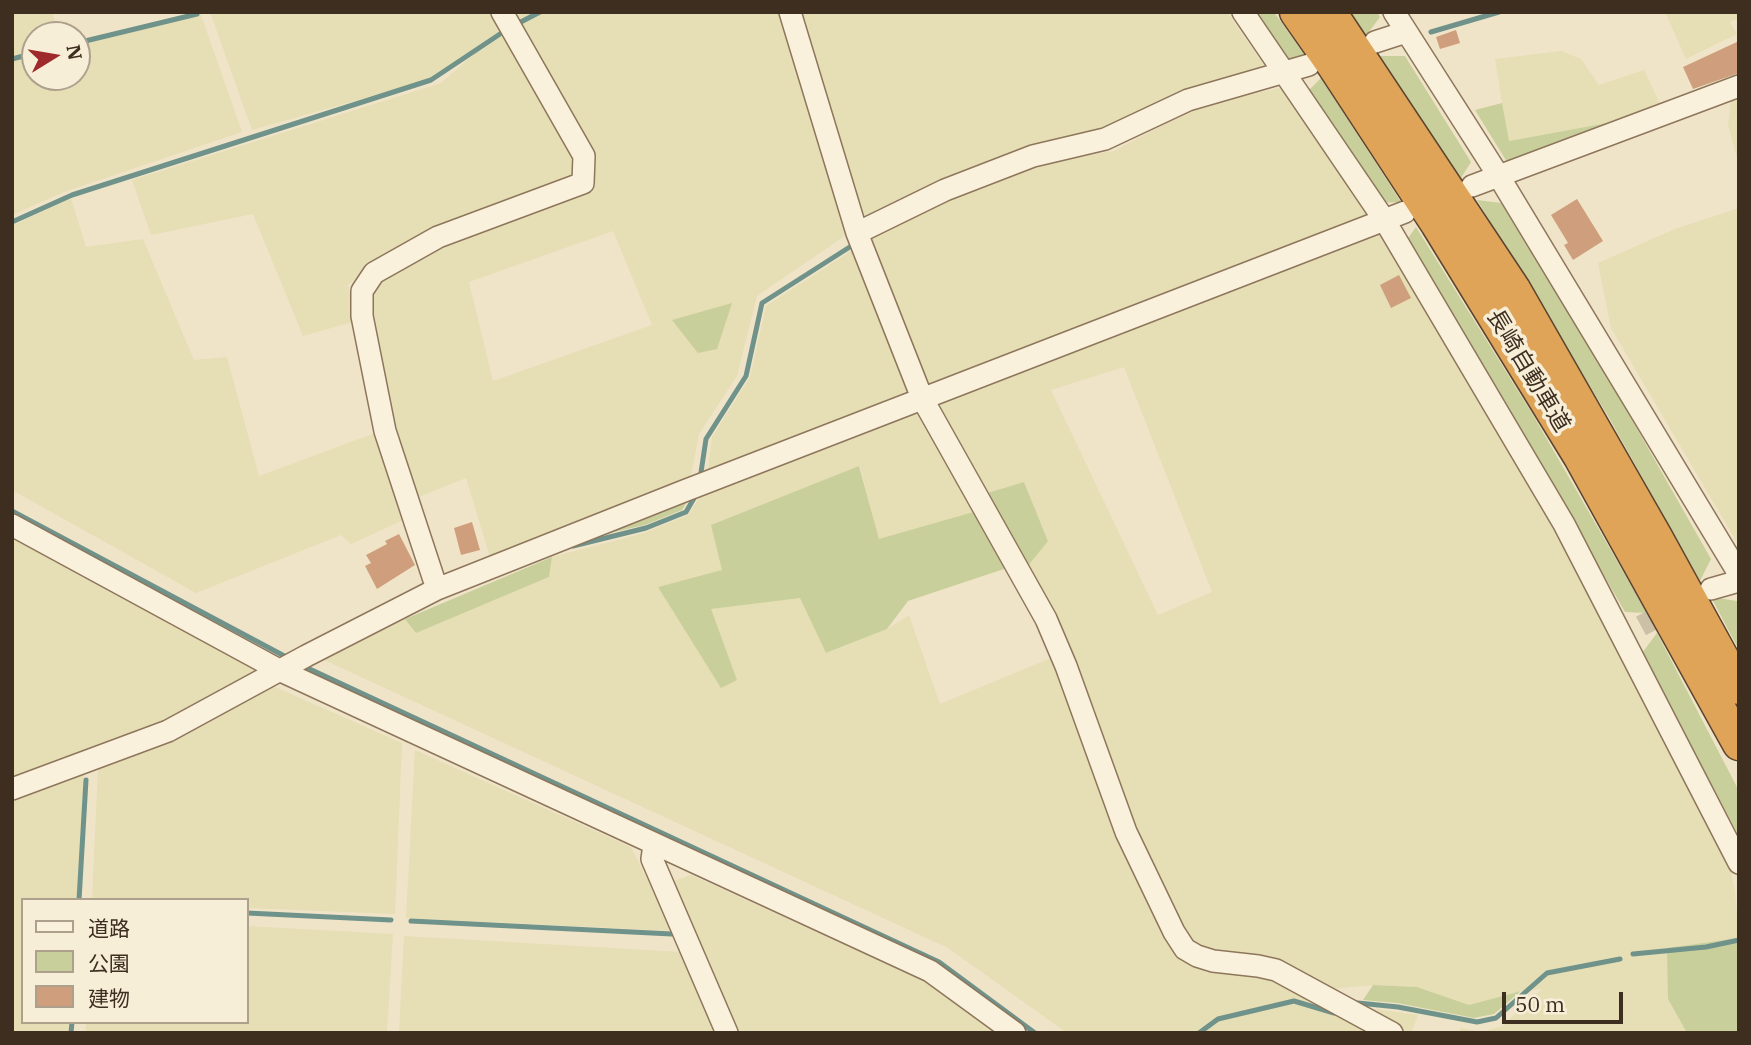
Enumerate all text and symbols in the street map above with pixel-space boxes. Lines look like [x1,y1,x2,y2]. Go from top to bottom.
north arrow [21,21,91,91]
text: N [61,43,88,62]
street label: 長崎自動車道 [1481,305,1575,437]
legend [21,898,248,1024]
text: 道路 [88,914,130,942]
text: 公園 [88,949,130,977]
scale bar [1506,978,1627,1022]
text: 建物 [88,984,130,1012]
text: 50 m [1515,990,1565,1018]

